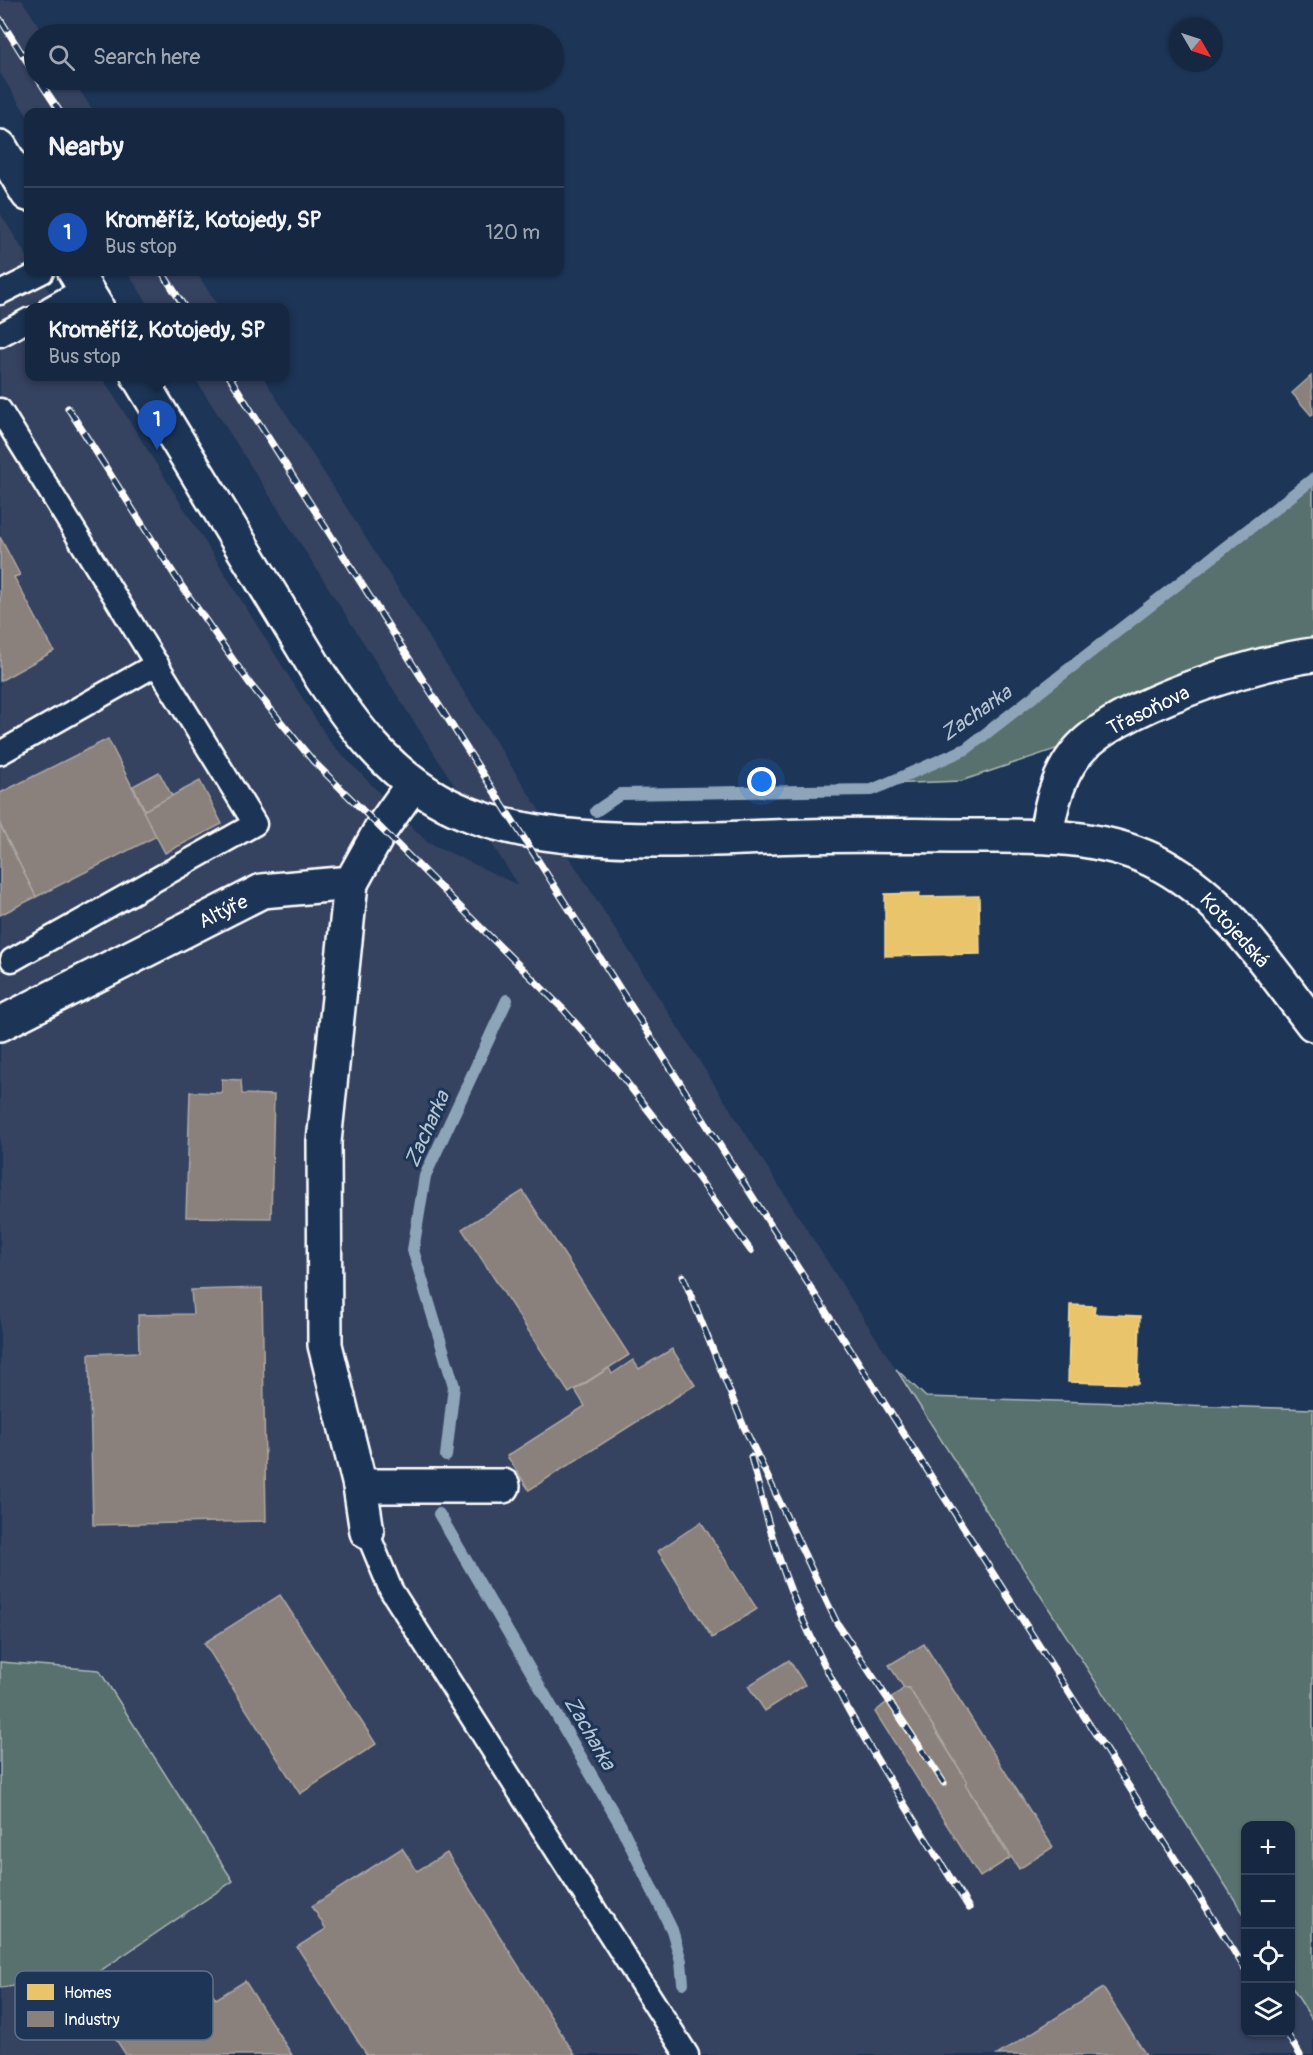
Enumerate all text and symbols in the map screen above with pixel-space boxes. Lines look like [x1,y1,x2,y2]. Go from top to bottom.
north arrow [1169,18,1223,72]
search box [24,24,564,90]
icon: search [45,41,78,74]
text: Search here [93,43,200,71]
text: Nearby [48,131,124,163]
text: Kroměříž, Kotojedy, SP [105,206,322,234]
text: 1 [64,220,71,245]
text: 120 m [485,220,540,245]
text: Bus stop [105,234,177,259]
popup [25,303,289,381]
text: Kroměříž, Kotojedy, SP [49,316,265,344]
text: Bus stop [49,344,121,369]
pin: 1 [138,400,176,450]
water label: Zacharka [936,679,1018,748]
street label: Třasoňova [1103,680,1193,741]
your location [747,767,776,796]
street label: Kotojedská [1194,888,1275,973]
street label: Altýře [194,889,252,934]
water label: Zacharka [399,1086,457,1171]
water label: Zacharka [558,1692,622,1776]
map controls [1241,1821,1295,2037]
button: + [1241,1821,1295,1875]
button: − [1241,1875,1295,1929]
button: locate [1241,1929,1295,1983]
legend [15,1971,213,2040]
text: Homes [64,1983,112,2003]
button: layers [1241,1983,1295,2037]
text: Industry [64,2010,120,2030]

